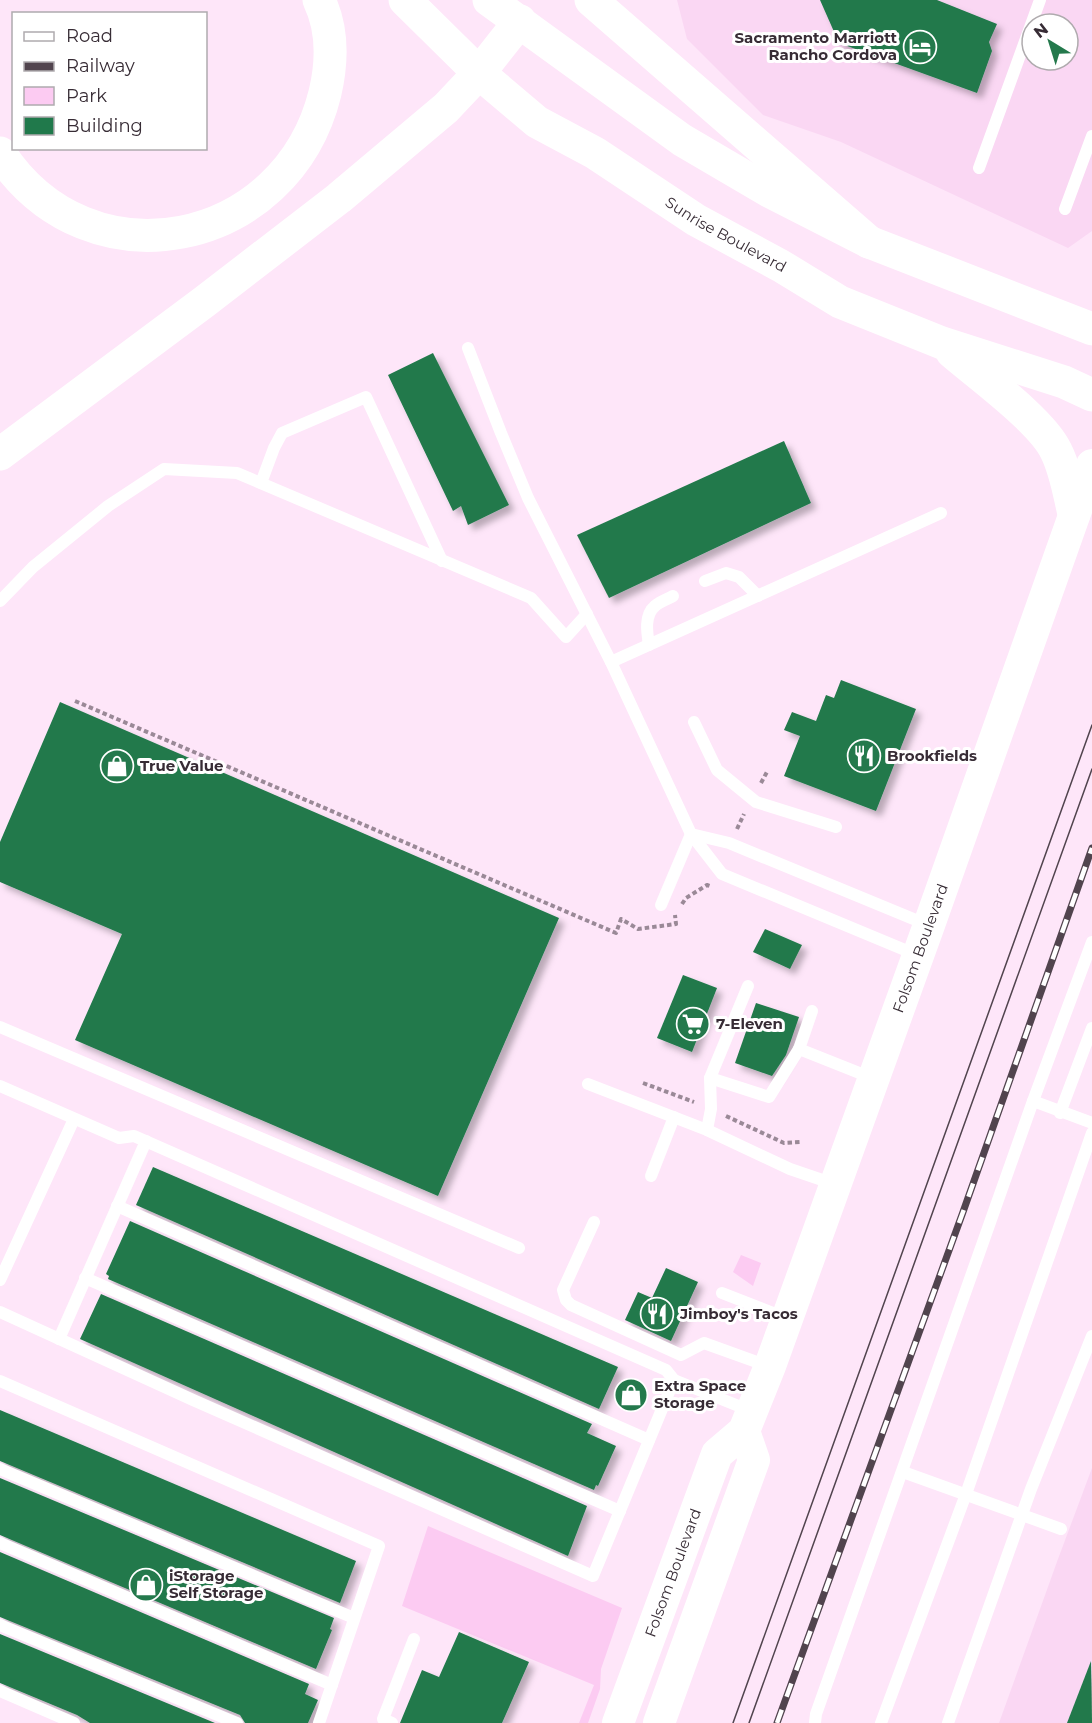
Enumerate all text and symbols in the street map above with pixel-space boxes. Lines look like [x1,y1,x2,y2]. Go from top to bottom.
legend [12,12,207,150]
north arrow [1020,12,1080,72]
text: N [1030,19,1052,42]
text: Road [66,25,113,47]
place label: Sacramento Marriott Rancho Cordova [735,28,897,64]
hotel icon: Sacramento Marriott Rancho Cordova [902,29,938,65]
text: Railway [66,55,135,77]
text: Park [66,85,107,107]
text: Building [66,115,143,137]
street label: Sunrise Boulevard [662,192,790,276]
restaurant icon: Brookfields [846,738,882,774]
place label: Brookfields [887,746,977,765]
shop icon: True Value [99,748,135,784]
place label: True Value [140,756,223,775]
street label: Folsom Boulevard [888,881,952,1015]
supermarket icon: 7-Eleven [675,1006,711,1042]
place label: 7-Eleven [716,1014,783,1033]
restaurant icon: Jimboy's Tacos [639,1296,675,1332]
place label: Jimboy's Tacos [679,1304,798,1323]
place label: Extra Space Storage [654,1376,746,1412]
shop icon: Extra Space Storage [613,1377,649,1413]
street label: Folsom Boulevard [640,1506,705,1640]
place label: iStorage Self Storage [169,1566,263,1602]
shop icon: iStorage Self Storage [128,1567,164,1603]

